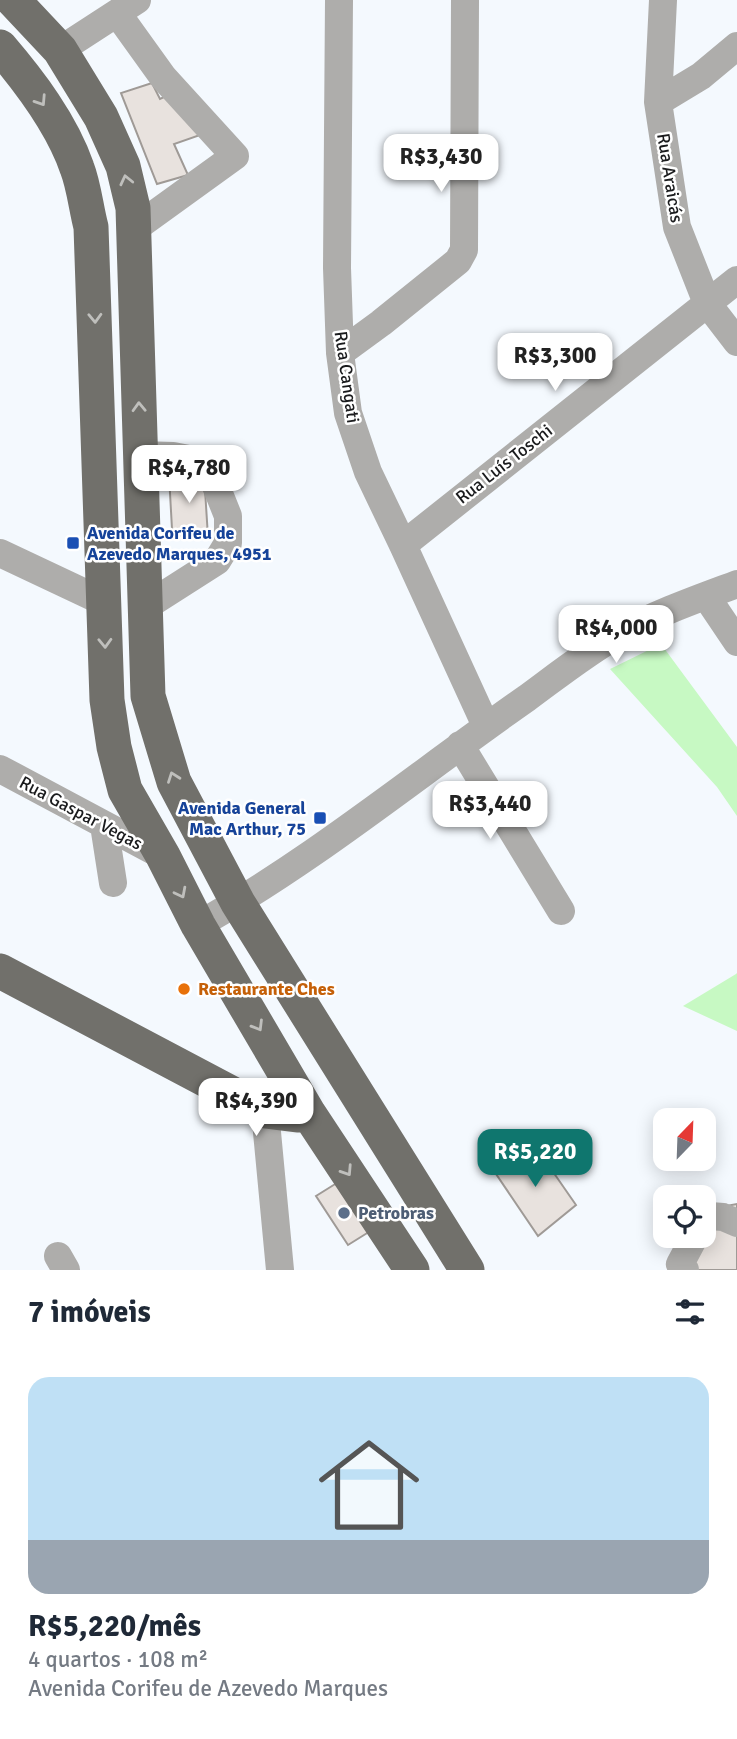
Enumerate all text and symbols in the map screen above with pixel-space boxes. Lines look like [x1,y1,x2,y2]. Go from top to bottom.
one-way arrow [33,94,46,107]
street label: Rua Araicás [652,132,688,224]
pin: R$3,430 [376,134,506,194]
text: R$3,430 [399,142,483,171]
one-way arrow [120,174,134,186]
one-way arrow [88,313,103,324]
street label: Rua Cangati [330,330,364,424]
pin: R$3,300 [490,334,620,393]
text: R$3,300 [513,341,597,370]
one-way arrow [131,401,146,412]
street label: Rua Luís Toschi [451,419,557,509]
pin: R$4,780 [124,446,254,505]
text: R$4,780 [147,453,231,482]
place label: Avenida Corifeu de Azevedo Marques, 4951 [87,522,272,565]
marker: Avenida Corifeu de Azevedo Marques, 4951 [65,535,81,551]
pin: R$4,000 [551,606,681,665]
text: R$4,000 [574,613,658,642]
one-way arrow [97,639,113,649]
street label: Rua Gaspar Vegas [16,771,146,855]
one-way arrow [167,771,181,783]
pin: R$3,440 [425,782,555,841]
text: R$3,440 [448,789,532,818]
place label: Avenida General Mac Arthur, 75 [178,797,306,840]
marker: Avenida General Mac Arthur, 75 [312,810,328,826]
one-way arrow [173,885,187,898]
place label: Restaurante Ches [198,978,335,1000]
marker: Restaurante Ches [176,981,192,997]
one-way arrow [249,1019,262,1032]
pin: R$4,390 [191,1078,321,1138]
text: R$4,390 [214,1086,298,1115]
north arrow [653,1108,716,1171]
map controls [653,1108,716,1248]
pin: R$5,220 [470,1130,600,1189]
text: R$5,220 [493,1137,577,1166]
one-way arrow [338,1163,351,1176]
button: locate [653,1185,716,1248]
place label: Petrobras [358,1202,434,1224]
marker: Petrobras [336,1205,352,1221]
icon: filters [671,1293,709,1331]
text: 7 imóveis [28,1294,151,1331]
icon: home [306,1422,432,1548]
text: R$5,220/mês [28,1608,201,1645]
text: 4 quartos · 108 m² [28,1645,208,1674]
text: Avenida Corifeu de Azevedo Marques [28,1674,388,1703]

